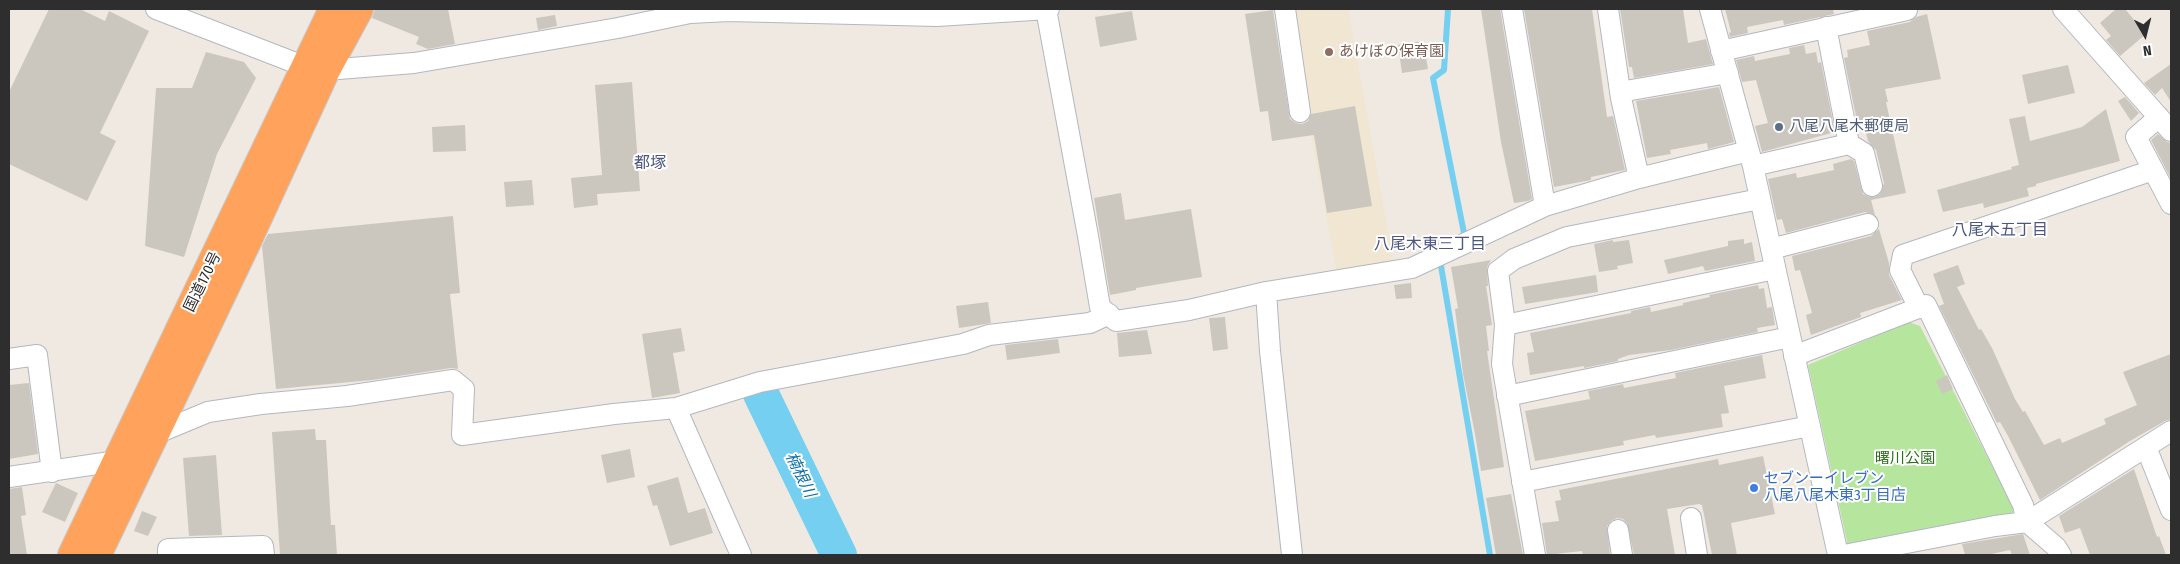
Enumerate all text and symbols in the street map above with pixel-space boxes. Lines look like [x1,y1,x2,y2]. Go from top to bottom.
north arrow [2120,10,2170,60]
text: N [2142,41,2153,59]
place label: あけぼの保育園 [1339,43,1444,61]
marker: あけぼの保育園 [1323,46,1335,58]
place label: 八尾八尾木郵便局 [1789,118,1909,136]
marker: 八尾八尾木郵便局 [1773,121,1785,133]
district label: 都塚 [634,154,666,174]
district label: 八尾木五丁目 [1952,221,2048,241]
district label: 八尾木東三丁目 [1374,235,1486,255]
street label: 国道170号 [181,249,225,315]
water label: 楠根川 [781,449,819,501]
park label: 曙川公園 [1875,450,1935,468]
place label: セブンーイレブン 八尾八尾木東3丁目店 [1764,470,1906,505]
marker: セブンーイレブン 八尾八尾木東3丁目店 [1748,482,1760,494]

